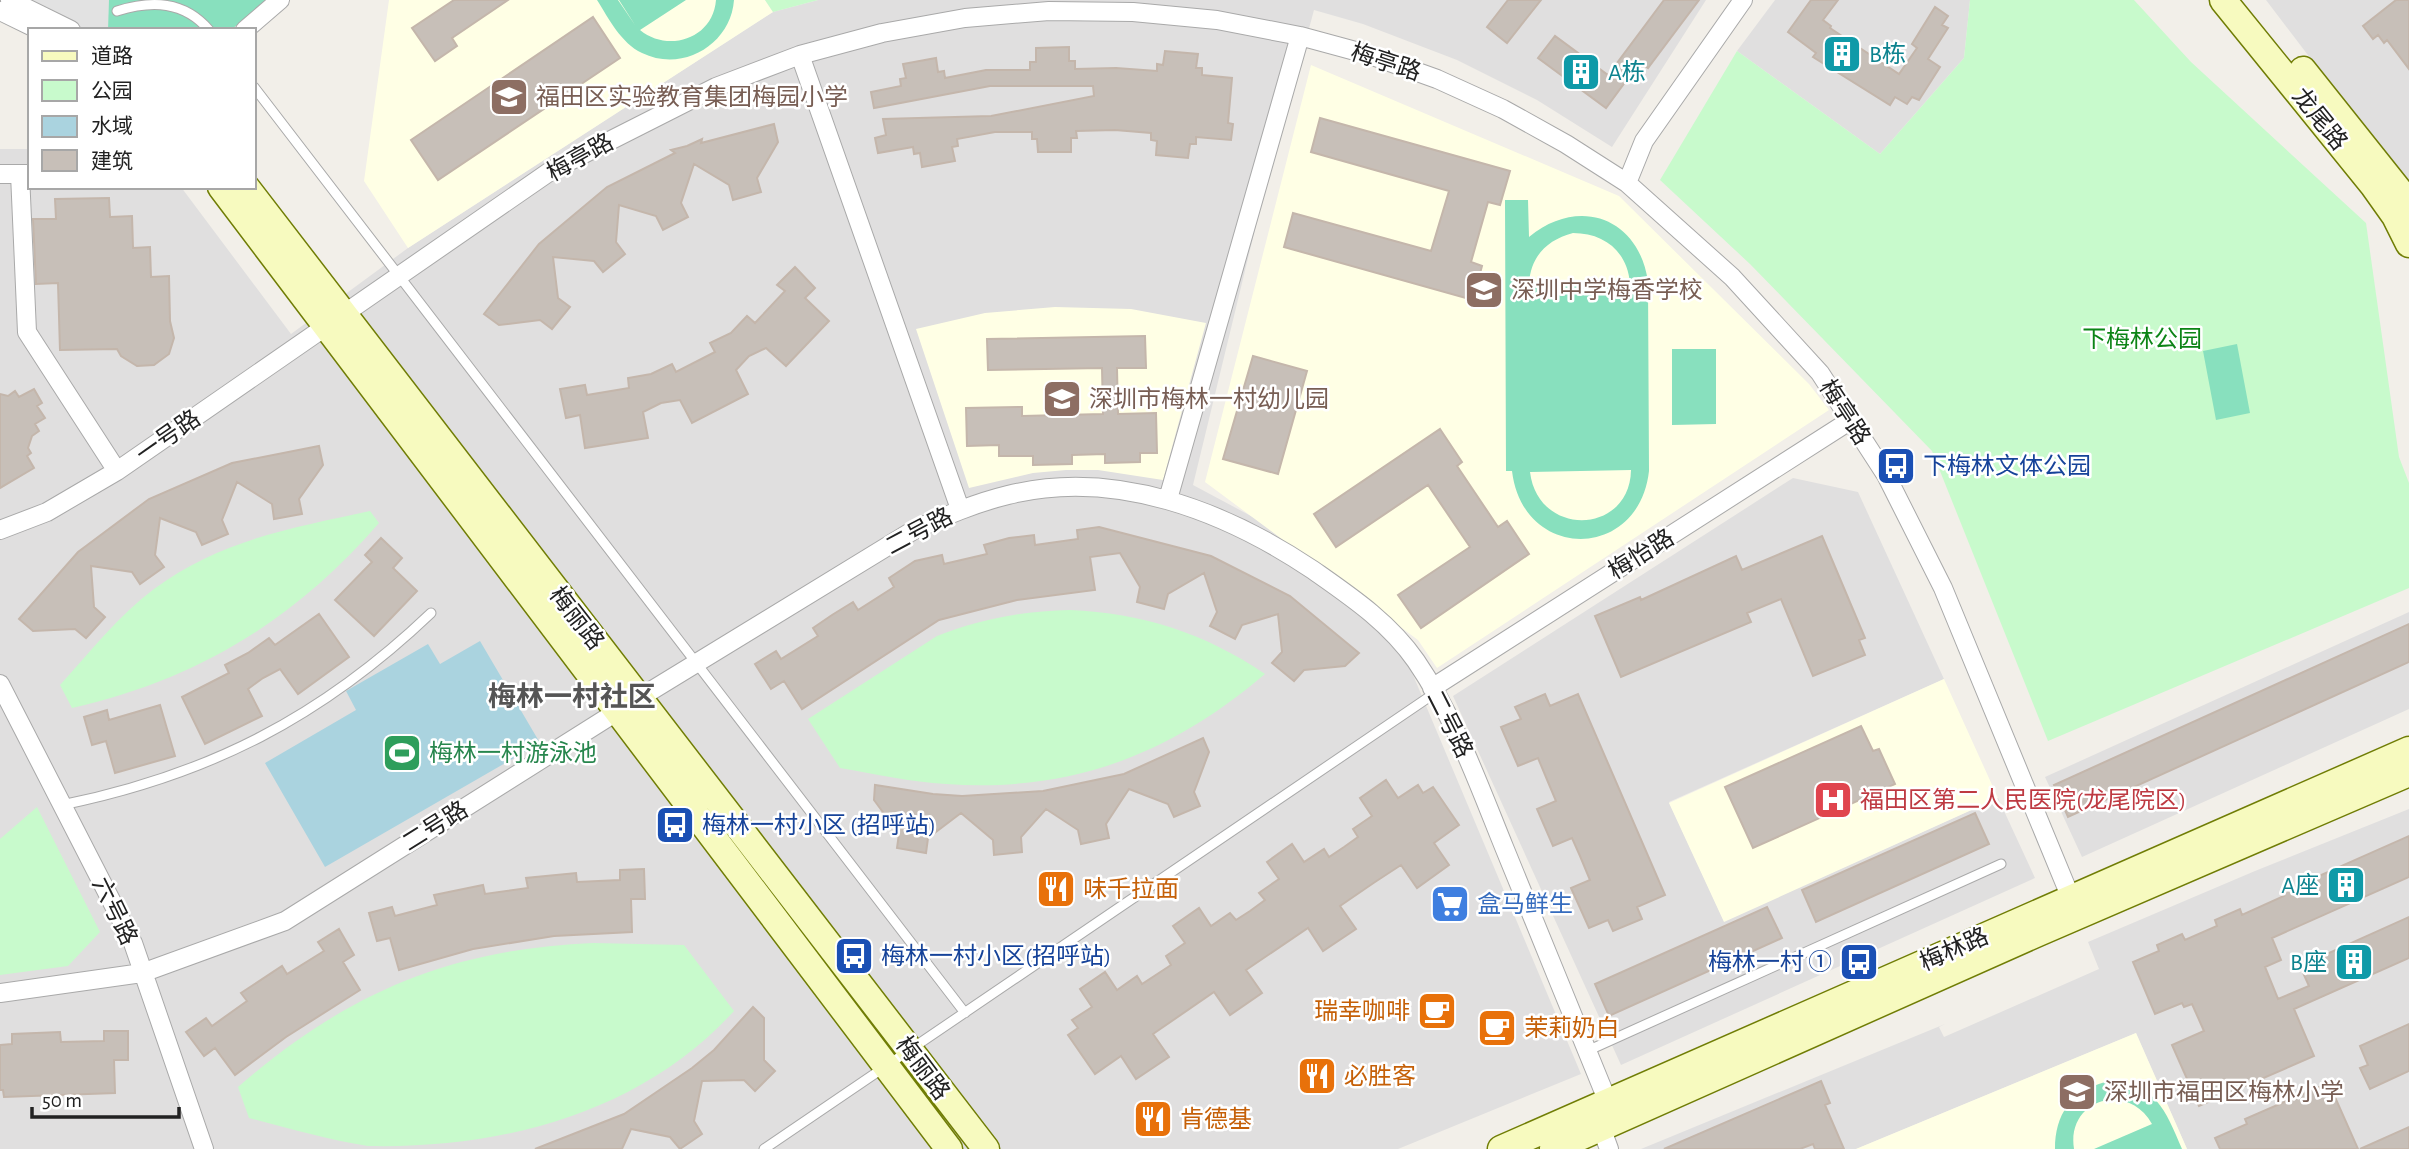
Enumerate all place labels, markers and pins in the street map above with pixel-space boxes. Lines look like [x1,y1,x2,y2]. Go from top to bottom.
building icon: B栋 [1821,33,1863,75]
place label: B栋 [1869,41,1906,67]
building icon: A栋 [1560,51,1602,93]
place label: A栋 [1608,59,1646,85]
school or university icon: 福田区实验教育集团梅园小学 [488,76,530,118]
place label: 福田区实验教育集团梅园小学 [536,84,848,110]
school or university icon: 深圳中学梅香学校 [1463,269,1505,311]
place label: 深圳中学梅香学校 [1511,277,1703,303]
school or university icon: 深圳市梅林一村幼儿园 [1041,378,1083,420]
place label: 深圳市梅林一村幼儿园 [1089,386,1329,412]
bus stop icon: 下梅林文体公园 [1875,445,1917,487]
place label: 下梅林文体公园 [1923,453,2091,479]
sports icon: 梅林一村游泳池 [381,732,423,774]
place label: 梅林一村游泳池 [429,740,597,766]
hospital icon: 福田区第二人民医院(龙尾院区) [1812,779,1854,821]
place label: 福田区第二人民医院(龙尾院区) [1860,787,2186,813]
bus stop icon: 梅林一村小区 (招呼站) [654,804,696,846]
place label: 梅林一村小区 (招呼站) [702,812,936,838]
building icon: A座 [2325,864,2367,906]
restaurant icon: 味千拉面 [1035,868,1077,910]
place label: A座 [2281,872,2319,898]
place label: 味千拉面 [1083,876,1179,902]
supermarket icon: 盒马鲜生 [1429,883,1471,925]
place label: 盒马鲜生 [1477,891,1573,917]
bus stop icon: 梅林一村小区(招呼站) [833,935,875,977]
bus stop icon: 梅林一村 ① [1838,941,1880,983]
building icon: B座 [2333,941,2375,983]
place label: 梅林一村小区(招呼站) [881,943,1111,969]
place label: 梅林一村 ① [1708,949,1832,975]
place label: B座 [2290,949,2327,975]
cafe icon: 瑞幸咖啡 [1416,990,1458,1032]
place label: 瑞幸咖啡 [1314,998,1410,1024]
cafe icon: 茉莉奶白 [1476,1007,1518,1049]
place label: 茉莉奶白 [1524,1015,1620,1041]
restaurant icon: 必胜客 [1296,1055,1338,1097]
place label: 必胜客 [1344,1063,1416,1089]
school or university icon: 深圳市福田区梅林小学 [2056,1071,2098,1113]
place label: 深圳市福田区梅林小学 [2104,1079,2344,1105]
restaurant icon: 肯德基 [1132,1098,1174,1140]
place label: 肯德基 [1180,1106,1252,1132]

